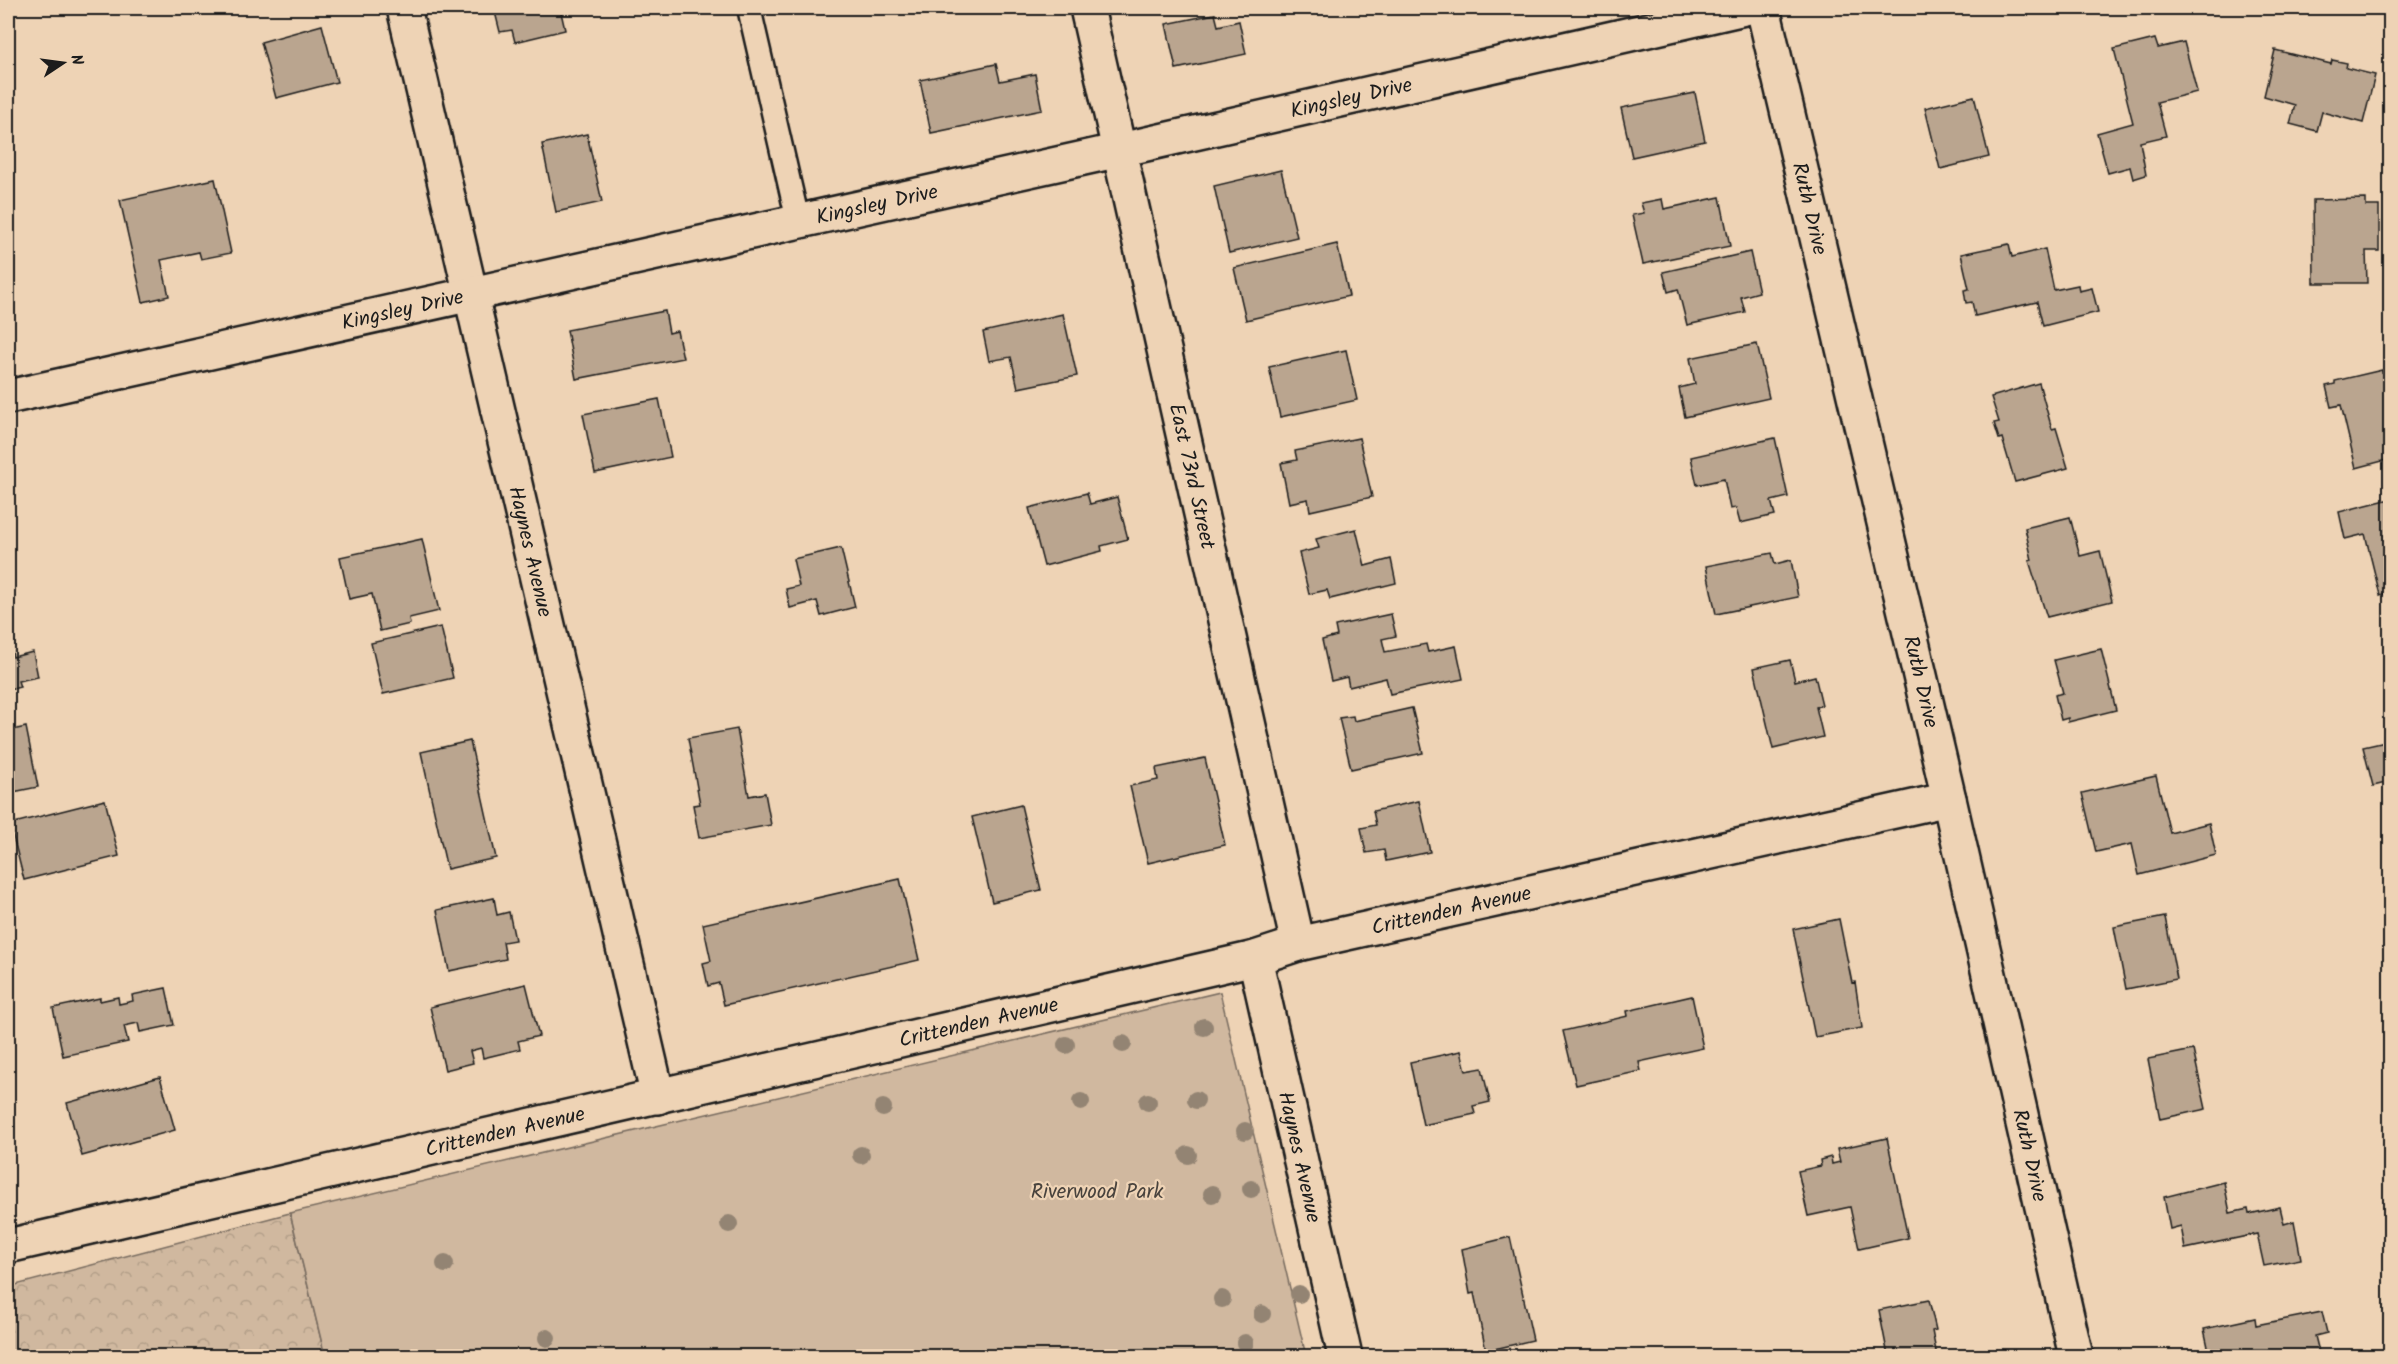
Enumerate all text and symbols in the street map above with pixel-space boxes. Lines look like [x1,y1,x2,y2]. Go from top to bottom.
north arrow [33,33,93,93]
text: N [63,52,89,68]
street label: Kingsley Drive [1287,69,1416,129]
street label: Ruth Drive [1782,159,1836,259]
street label: Kingsley Drive [813,176,942,235]
street label: Kingsley Drive [338,281,467,340]
street label: East 73rd Street [1159,401,1224,553]
street label: Haynes Avenue [498,483,561,621]
street label: Ruth Drive [1893,632,1947,732]
street label: Crittenden Avenue [1368,877,1535,945]
street label: Crittenden Avenue [896,989,1062,1058]
street label: Haynes Avenue [1268,1088,1329,1227]
street label: Crittenden Avenue [422,1098,589,1167]
street label: Ruth Drive [2002,1106,2055,1206]
park label: Riverwood Park [1031,1176,1163,1209]

